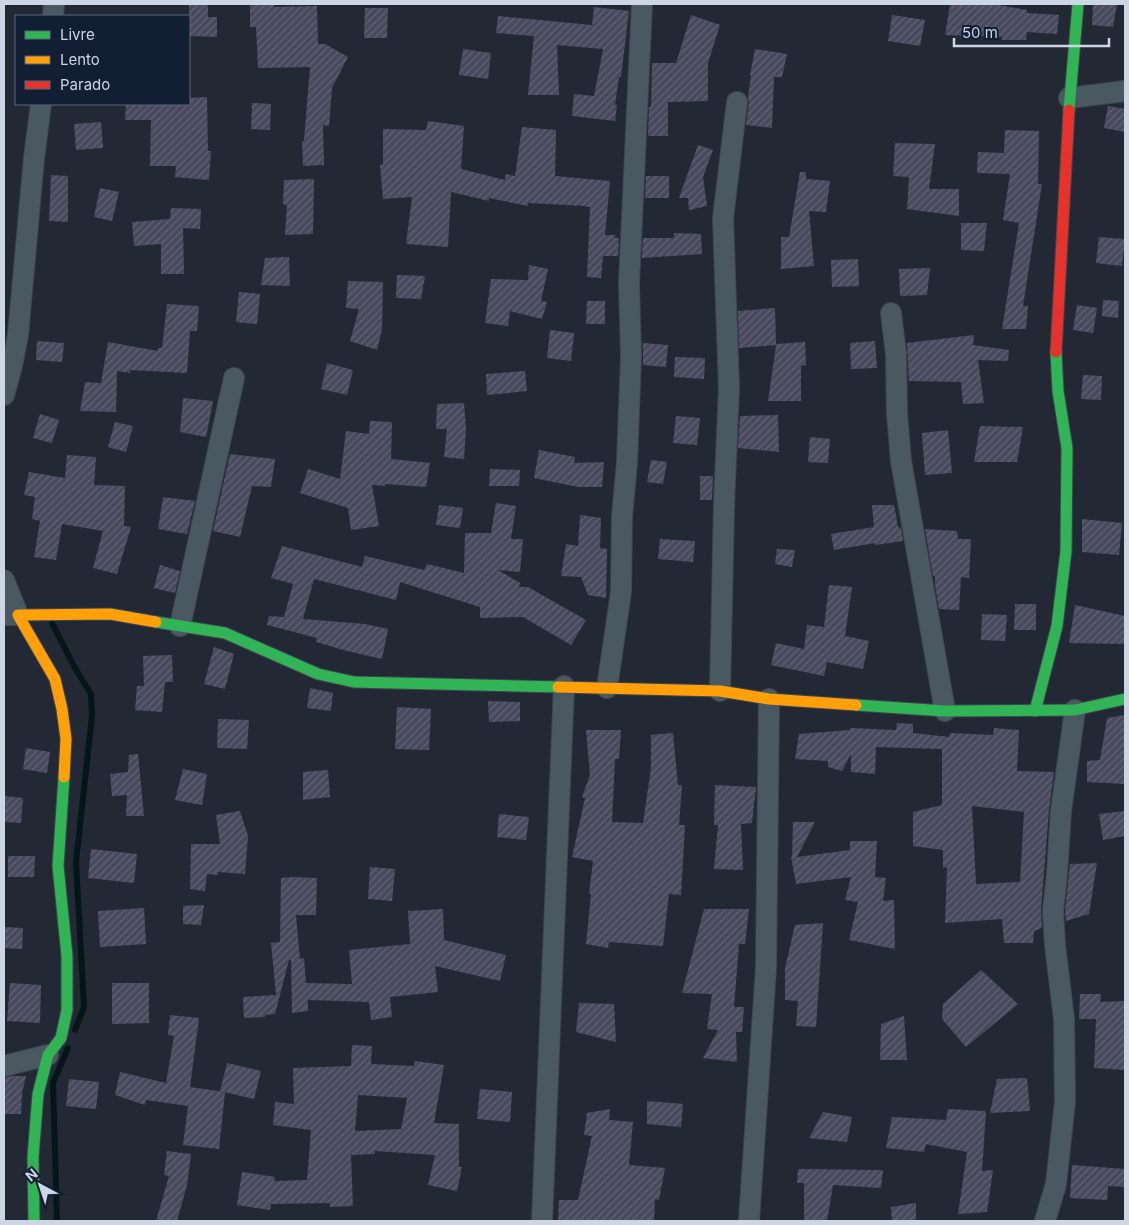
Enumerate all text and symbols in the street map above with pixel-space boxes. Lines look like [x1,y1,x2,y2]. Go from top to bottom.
legend [15,15,190,105]
scale bar [954,15,1109,47]
text: 50 m [962,23,998,42]
text: Livre [60,25,95,44]
text: Lento [60,50,100,69]
text: Parado [60,75,110,94]
north arrow [15,1160,65,1210]
text: N [22,1165,41,1185]

